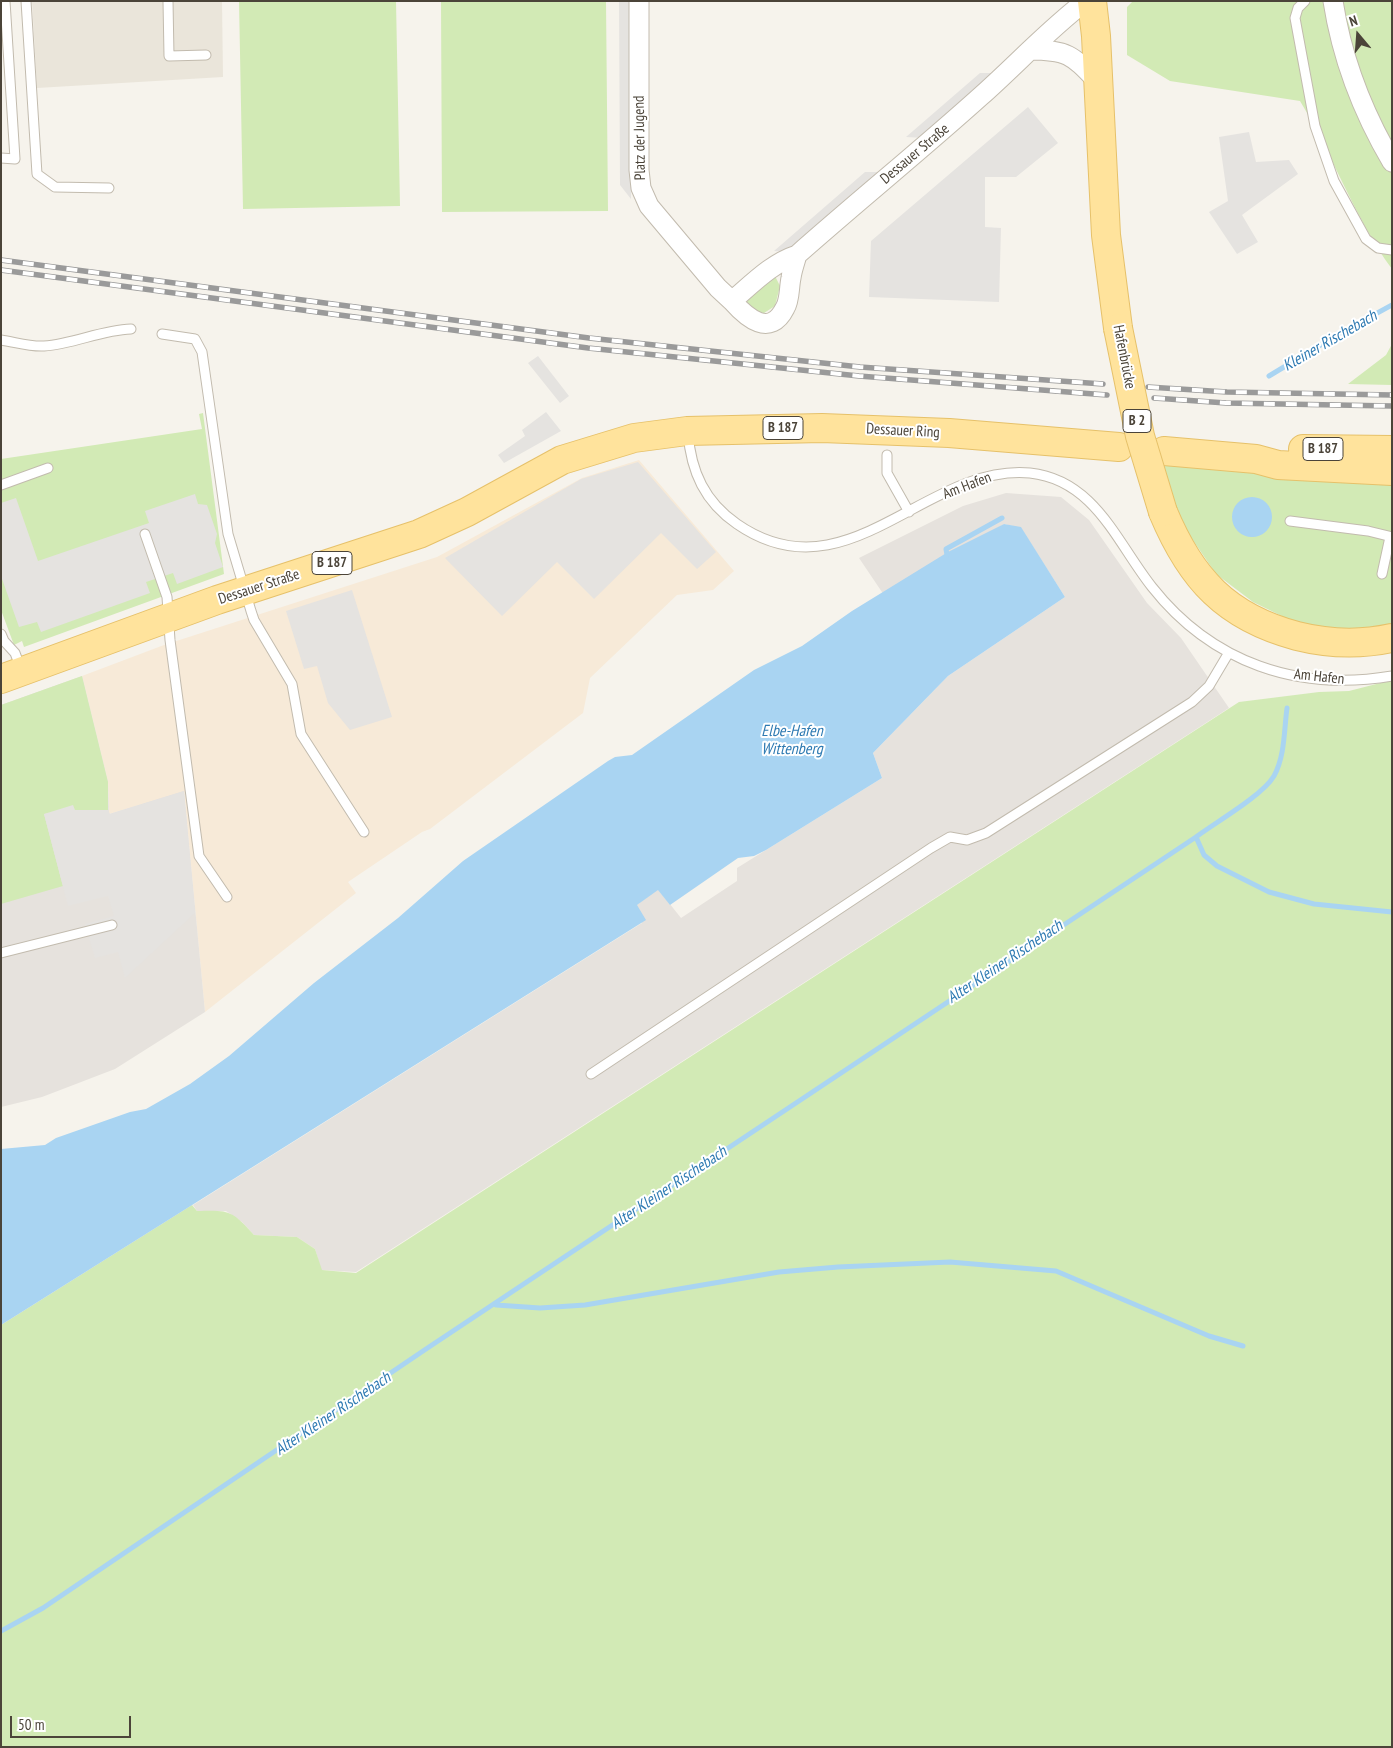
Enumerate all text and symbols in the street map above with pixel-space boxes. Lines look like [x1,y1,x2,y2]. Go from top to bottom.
north arrow [1333,10,1383,60]
text: N [1347,11,1360,30]
street label: Platz der Jugend [630,95,650,181]
street label: Dessauer Straße [877,120,953,188]
water label: Kleiner Rischebach [1280,306,1380,376]
street label: Hafenbrücke [1109,323,1139,391]
road number: B 2 [1123,410,1151,432]
road number: B 187 [763,416,803,439]
street label: Dessauer Ring [866,420,940,442]
road number: B 187 [1303,438,1343,460]
street label: Am Hafen [940,469,994,503]
road number: B 187 [312,552,352,574]
street label: Dessauer Straße [216,565,302,609]
street label: Am Hafen [1293,665,1345,689]
water label: Elbe-Hafen Wittenberg [761,721,823,759]
water label: Alter Kleiner Rischebach [944,916,1066,1008]
water label: Alter Kleiner Rischebach [608,1142,730,1234]
water label: Alter Kleiner Rischebach [272,1368,394,1460]
scale bar [12,1706,134,1738]
text: 50 m [18,1715,44,1734]

